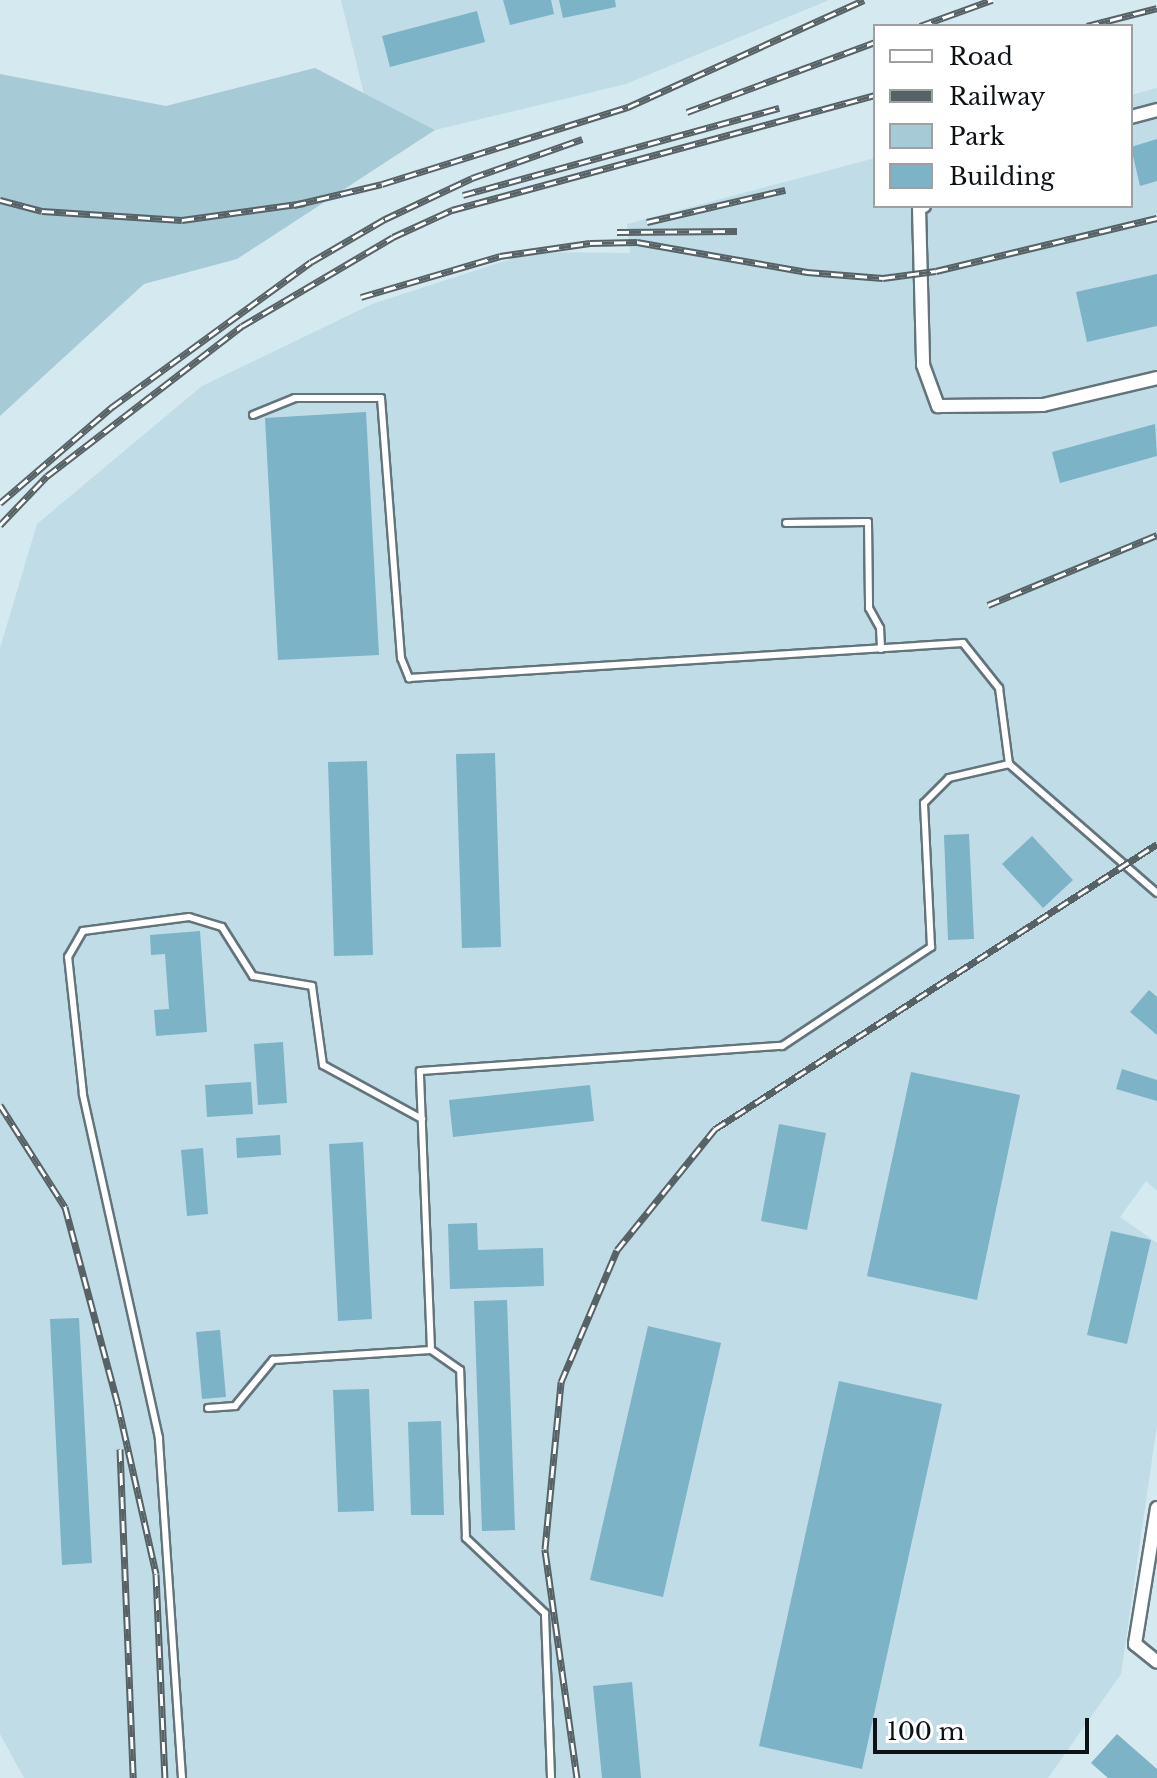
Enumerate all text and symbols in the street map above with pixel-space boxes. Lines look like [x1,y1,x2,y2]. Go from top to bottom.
legend [873,24,1133,208]
text: Road [949,42,1013,71]
text: Railway [949,82,1045,111]
text: Park [949,122,1005,151]
text: Building [949,162,1055,191]
scale bar [877,1702,1093,1752]
text: 100 m [887,1717,965,1746]

